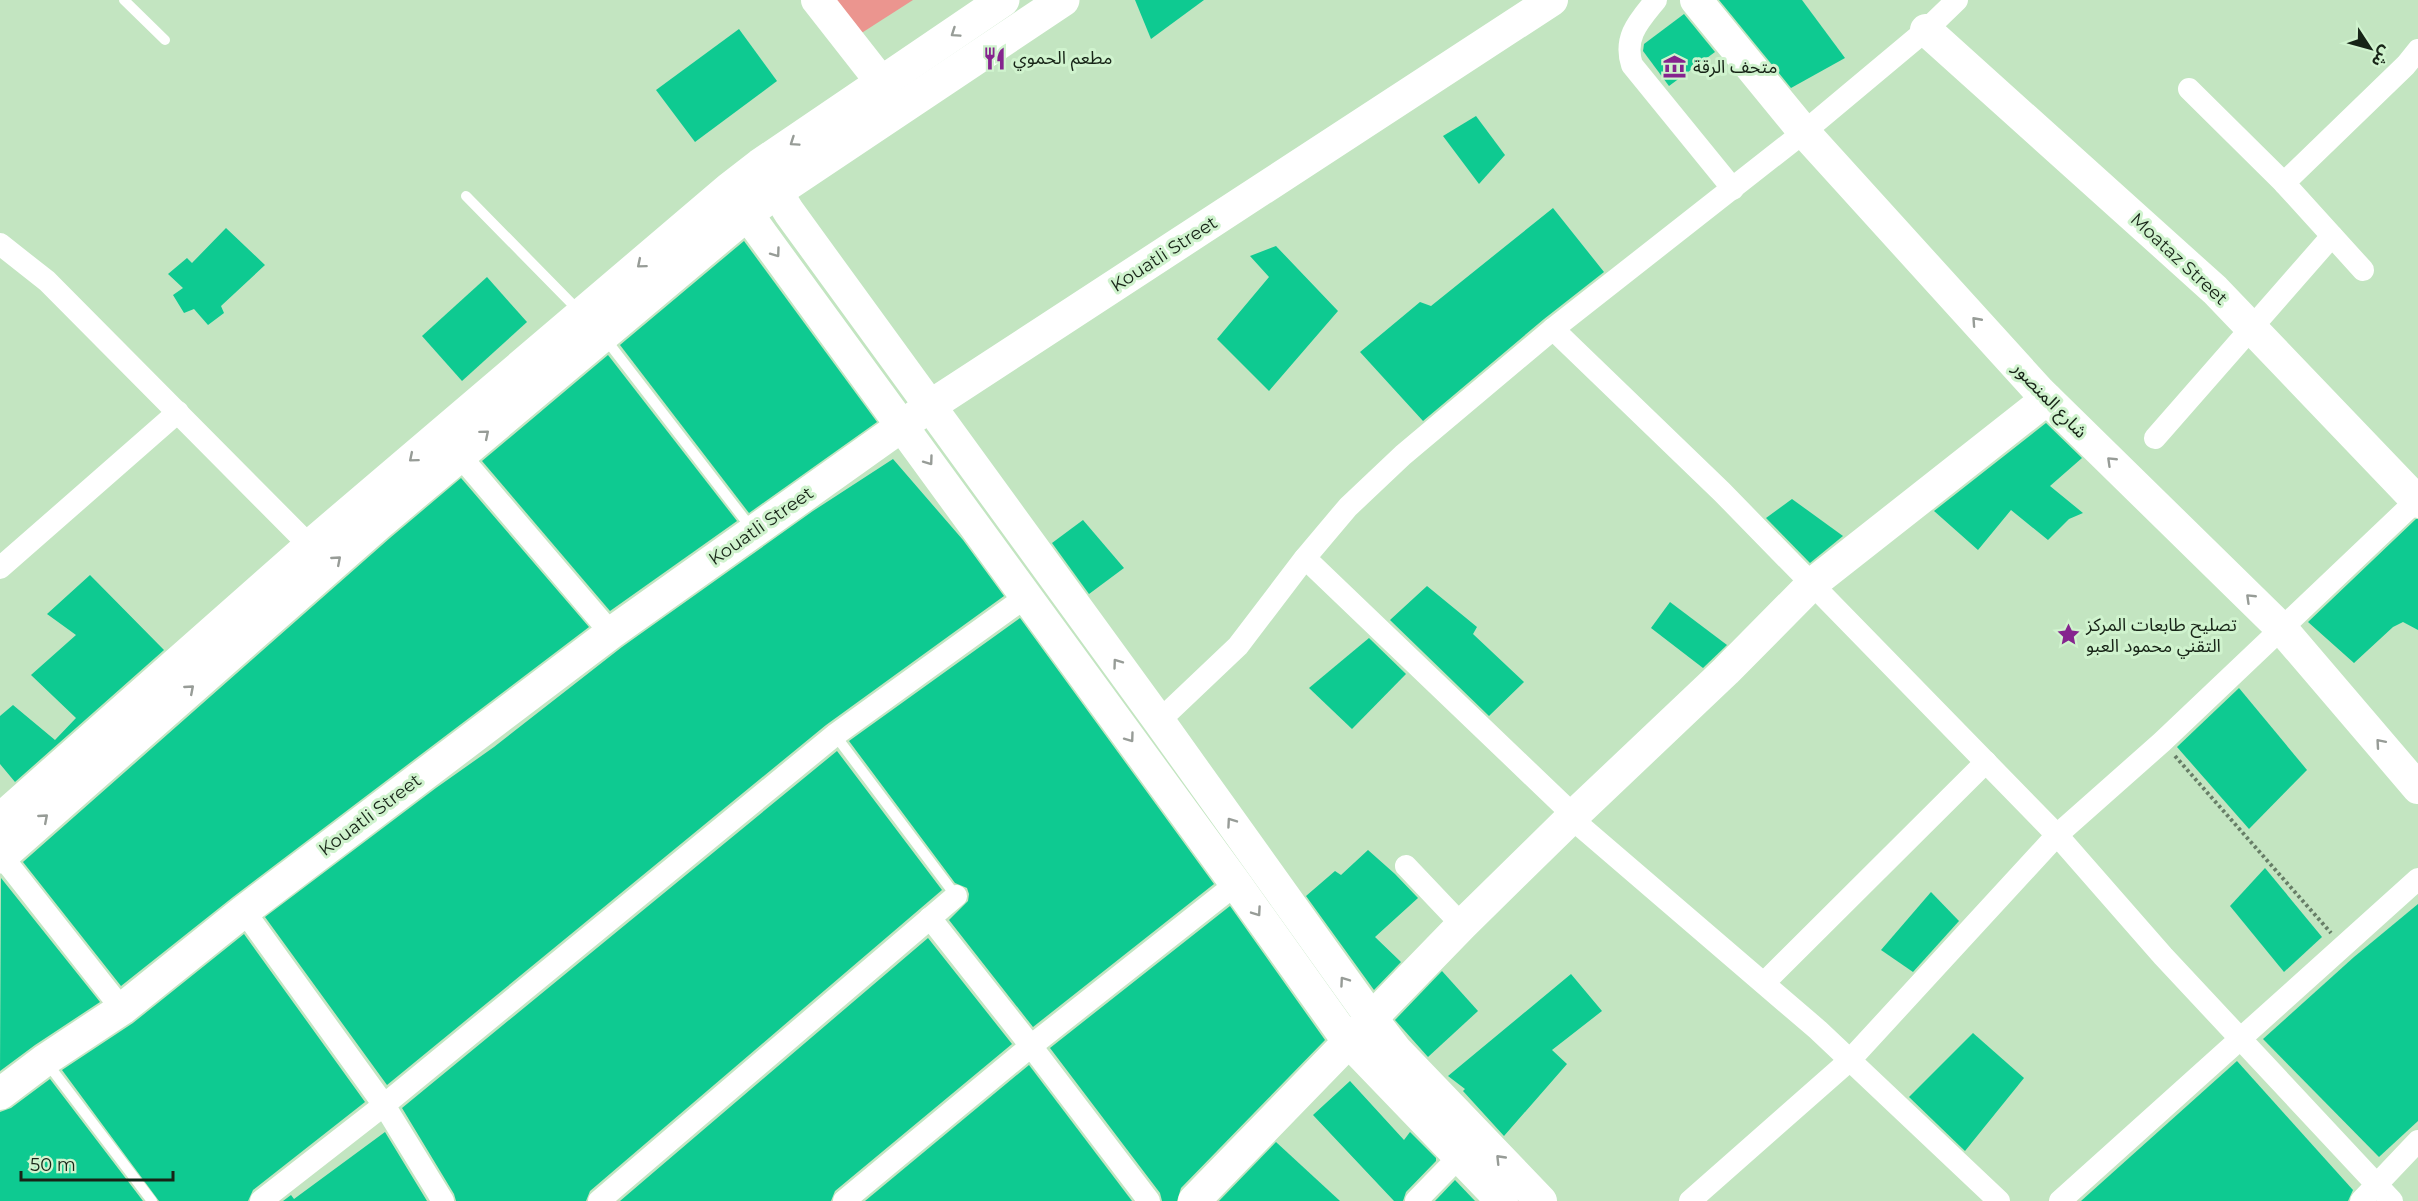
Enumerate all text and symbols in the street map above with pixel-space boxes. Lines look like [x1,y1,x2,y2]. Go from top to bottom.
north arrow [2340,18,2400,78]
one-way arrow [951,26,962,37]
text: ش [2368,42,2396,71]
restaurant icon: مطعم الحموي [982,45,1008,71]
place label: مطعم الحموي [1013,47,1112,71]
museum icon: متحف الرقة [1662,54,1688,80]
place label: متحف الرقة [1693,56,1777,78]
one-way arrow [789,135,800,146]
street label: Moataz Street [2126,208,2232,310]
street label: Kouatli Street [1107,211,1221,297]
one-way arrow [769,247,780,258]
one-way arrow [637,256,648,267]
one-way arrow [1972,317,1983,328]
street label: شارع المنصور [2005,357,2092,445]
one-way arrow [478,430,489,441]
one-way arrow [409,451,420,462]
one-way arrow [922,454,933,465]
one-way arrow [2107,458,2118,469]
street label: Kouatli Street [705,482,817,570]
one-way arrow [330,556,341,567]
one-way arrow [2247,594,2257,605]
place label: تصليح طابعات المركز التقني محمود العبو [2085,614,2237,659]
place icon: تصليح طابعات المركز التقني محمود العبو [2055,622,2081,648]
one-way arrow [1114,659,1125,670]
one-way arrow [184,685,194,696]
one-way arrow [1123,731,1134,742]
one-way arrow [2376,739,2387,750]
street label: Kouatli Street [314,769,426,861]
one-way arrow [37,814,48,825]
one-way arrow [1227,817,1238,828]
one-way arrow [1250,906,1261,917]
one-way arrow [1341,976,1352,987]
scale bar [21,1144,172,1182]
text: 50 m [30,1154,76,1176]
one-way arrow [1496,1155,1507,1165]

